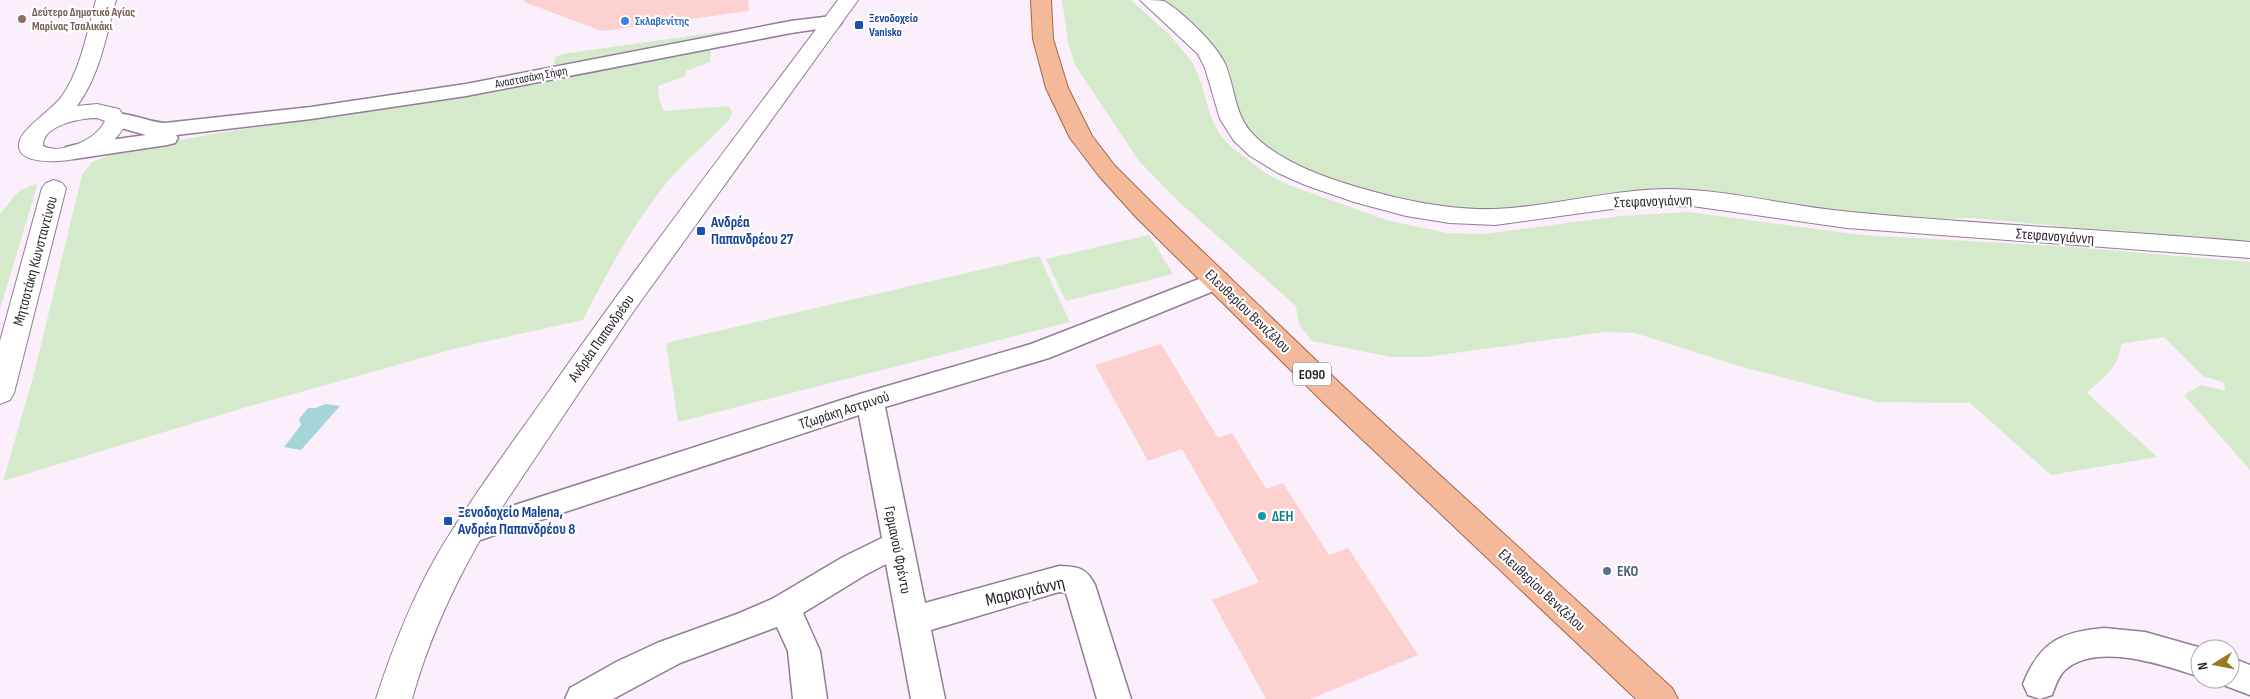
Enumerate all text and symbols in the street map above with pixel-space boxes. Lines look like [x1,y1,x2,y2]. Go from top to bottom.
place label: Δεύτερο Δημοτικό Αγίας Μαρίνας Τσαλικάκι [32,5,135,34]
place label: Ξενοδοχείο Vanisko [869,11,918,40]
marker: Δεύτερο Δημοτικό Αγίας Μαρίνας Τσαλικάκι [16,13,28,25]
place label: Σκλαβενίτης [635,14,689,29]
marker: Σκλαβενίτης [619,15,631,27]
marker: Ξενοδοχείο Vanisko [853,19,865,31]
street label: Αναστασάκη Σήφη [493,63,569,92]
street label: Στεφανογιάννη [1613,191,1693,212]
street label: Μητσοτάκη Κωνσταντίνου [9,194,62,328]
place label: Ανδρέα Παπανδρέου 27 [710,213,794,249]
street label: Στεφανογιάννη [2015,224,2095,249]
marker: Ανδρέα Παπανδρέου 27 [695,225,707,237]
street label: Ελευθερίου Βενιζέλου [1201,266,1295,357]
street label: Ανδρέα Παπανδρέου [564,291,638,386]
road number: ΕΟ90 [1293,362,1331,386]
street label: Τζωράκη Αστρινού [796,387,892,434]
place label: Ξενοδοχείο Malena, Ανδρέα Παπανδρέου 8 [457,503,575,539]
street label: Γερμανού Φρέντυ [880,505,915,596]
place label: ΔΕΗ [1272,507,1293,526]
marker: ΔΕΗ [1256,510,1268,522]
marker: Ξενοδοχείο Malena, Ανδρέα Παπανδρέου 8 [442,515,454,527]
street label: Ελευθερίου Βενιζέλου [1494,545,1589,636]
place label: EKO [1617,562,1639,581]
marker: EKO [1601,565,1613,577]
street label: Μαρκογιάννη [983,572,1067,611]
north arrow [2190,639,2240,689]
text: N [2194,661,2212,671]

